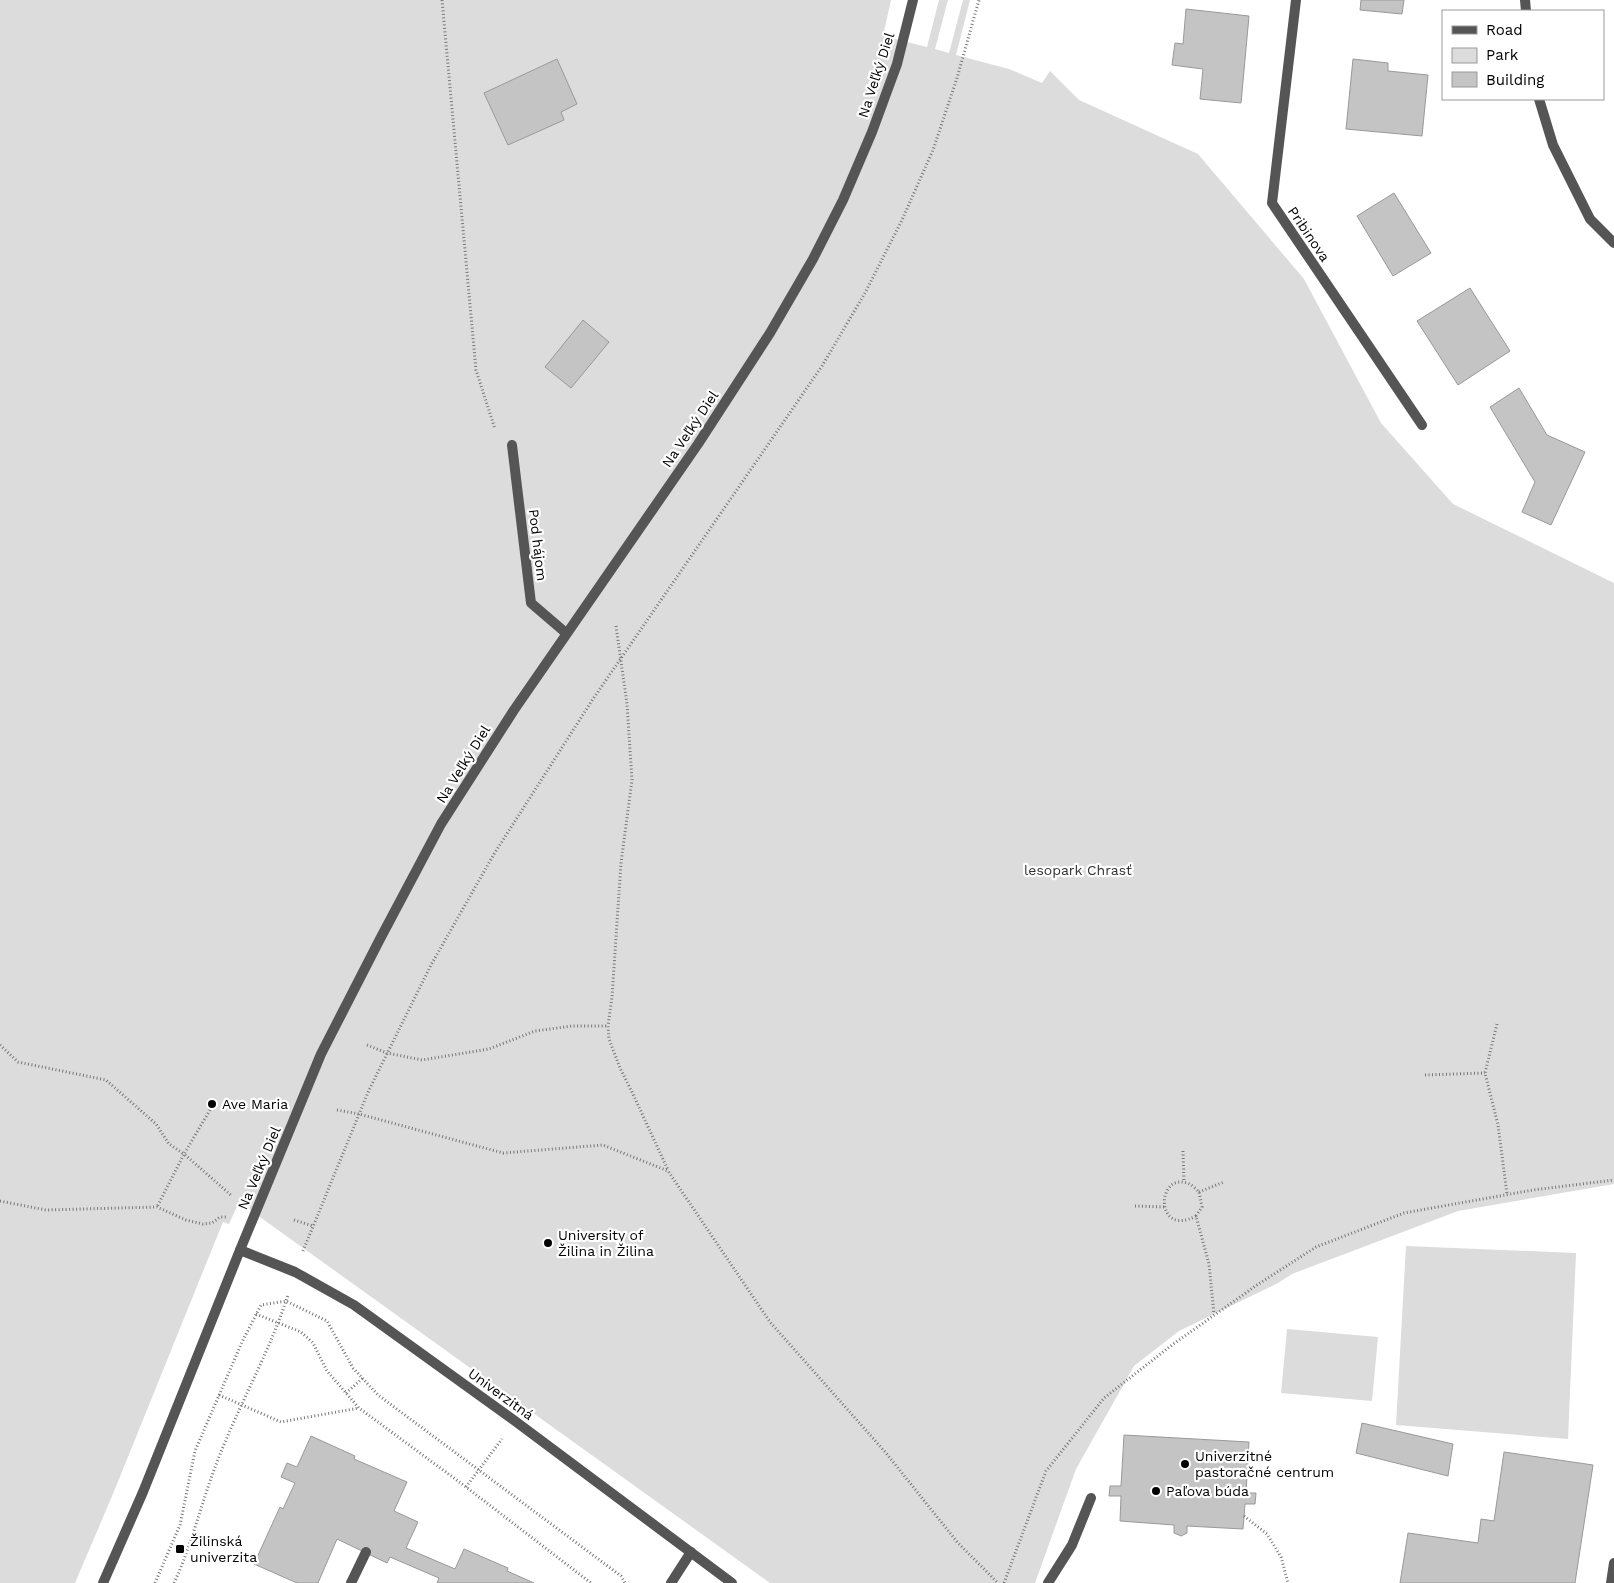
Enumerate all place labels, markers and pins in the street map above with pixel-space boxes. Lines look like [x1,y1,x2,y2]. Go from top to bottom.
place label: Ave Maria [222,1096,288,1112]
marker: Ave Maria [206,1098,218,1110]
place label: University of Žilina in Žilina [558,1227,654,1259]
marker: University of Žilina in Žilina [542,1237,554,1249]
place label: Univerzitné pastoračné centrum [1195,1448,1334,1480]
marker: Univerzitné pastoračné centrum [1179,1458,1191,1470]
place label: Paľova búda [1166,1483,1249,1499]
marker: Paľova búda [1150,1485,1162,1497]
place label: Žilinská univerzita [190,1533,257,1565]
marker: Žilinská univerzita [174,1543,186,1555]

